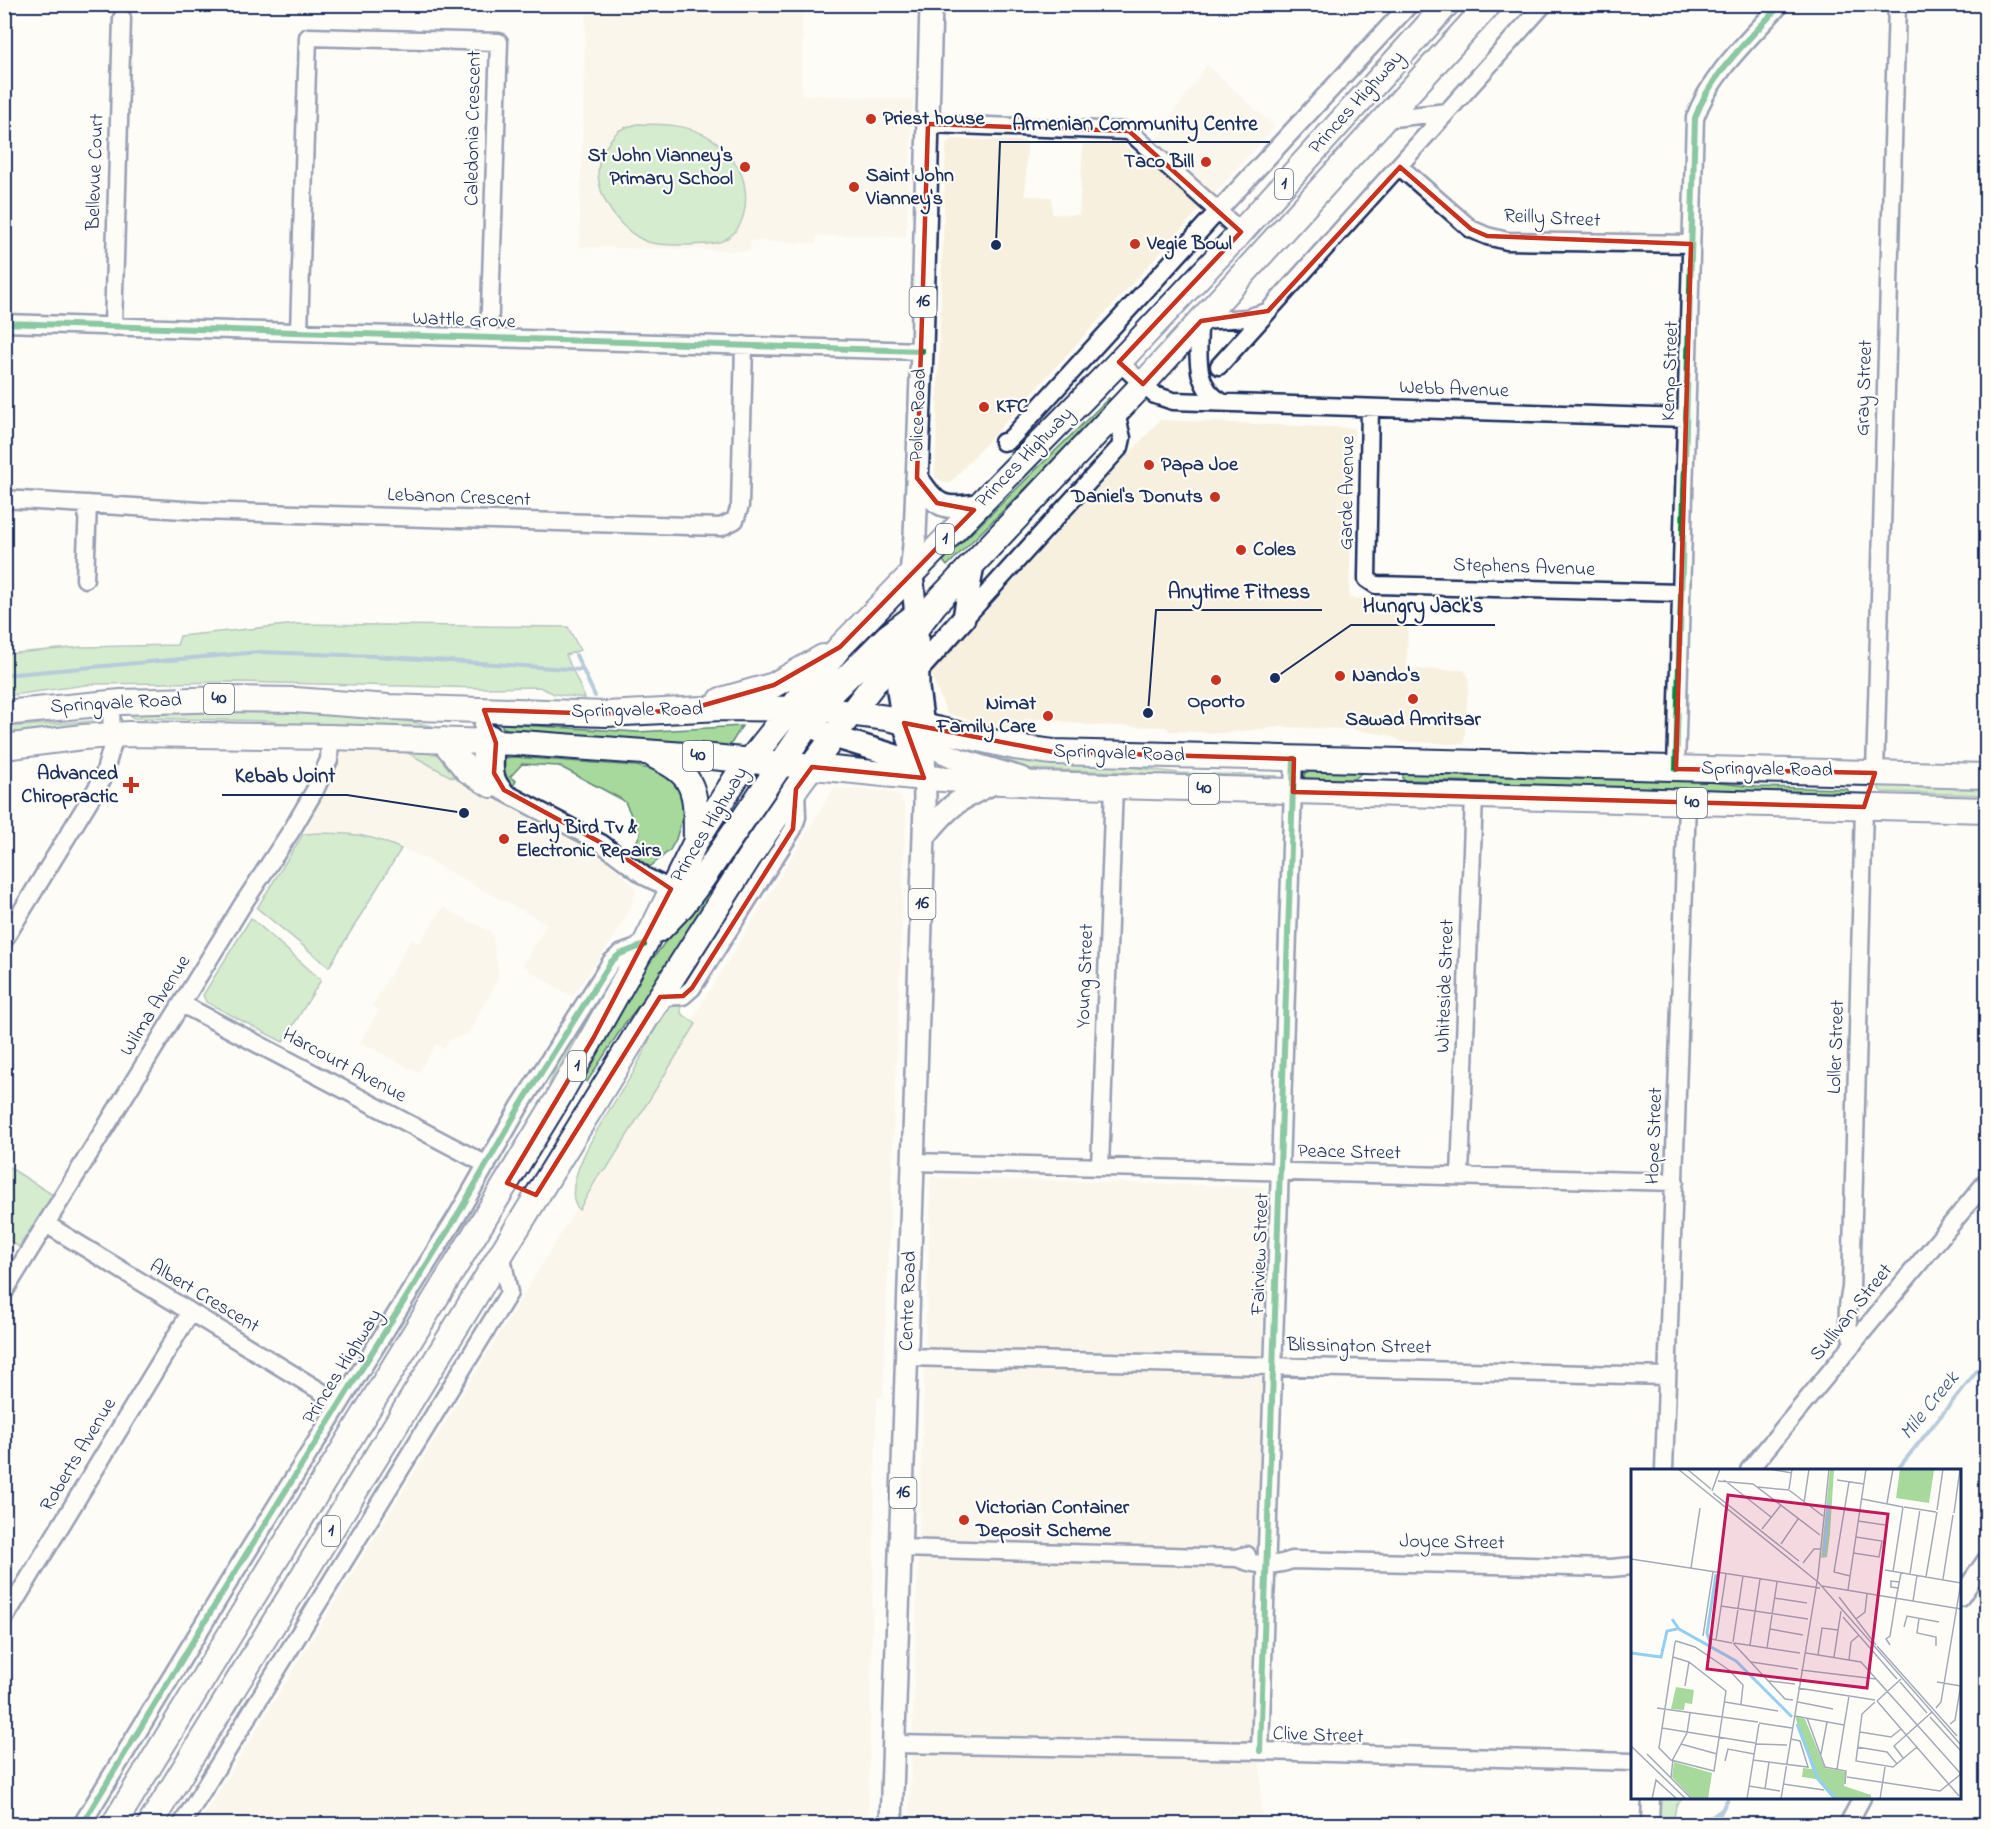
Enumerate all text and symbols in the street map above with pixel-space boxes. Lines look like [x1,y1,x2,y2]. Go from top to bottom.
street label: Princes Highway [1302,45,1412,162]
street label: Caledonia Crescent [458,50,490,206]
callout: Armenian Community Centre [1000,103,1270,142]
place label: Priest house [883,105,985,134]
text: Armenian Community Centre [1012,110,1258,142]
marker: Priest house [864,112,878,126]
street label: Bellevue Court [79,113,113,232]
place label: St John Vianney's Primary School [588,142,733,195]
place label: Taco Bill [1124,148,1194,177]
marker: Taco Bill [1199,155,1213,169]
marker: St John Vianney's Primary School [738,160,752,174]
place label: Saint John Vianney's [865,162,954,215]
road number: 1 [1275,169,1293,199]
marker: Saint John Vianney's [847,180,861,194]
street label: Reilly Street [1503,202,1601,236]
place label: Vegie Bowl [1146,230,1232,260]
marker: Vegie Bowl [1128,237,1142,251]
road number: 16 [910,287,936,317]
street label: Wattle Grove [412,305,516,337]
street label: Kemp Street [1655,320,1687,422]
street label: Gray Street [1849,339,1881,437]
street label: Police Road [903,368,935,462]
street label: Webb Avenue [1399,374,1509,406]
place label: KFC [996,393,1028,422]
marker: KFC [977,400,991,414]
street label: Princes Highway [969,401,1082,516]
street label: Garde Avenue [1333,435,1363,551]
place label: Papa Joe [1161,451,1239,480]
marker: Papa Joe [1142,458,1156,472]
street label: Lebanon Crescent [387,481,532,515]
place label: Daniel's Donuts [1070,483,1203,512]
marker: Daniel's Donuts [1208,490,1222,504]
road number: 1 [936,524,954,554]
place label: Coles [1253,536,1296,565]
marker: Coles [1234,543,1248,557]
street label: Stephens Avenue [1452,551,1596,585]
callout: Anytime Fitness [1156,571,1322,610]
text: Anytime Fitness [1168,578,1310,610]
callout: Hungry Jack's [1351,586,1495,625]
text: Hungry Jack's [1363,592,1483,624]
place label: Nando's [1352,662,1420,691]
marker: Nando's [1333,669,1347,683]
marker: Oporto [1209,673,1223,687]
road number: 40 [204,684,234,714]
street label: Springvale Road [49,686,183,723]
place label: Oporto [1187,688,1245,717]
place label: Nimat Family Care [936,690,1037,743]
marker: Sawad Amritsar [1406,692,1420,706]
street label: Springvale Road [571,695,703,728]
place label: Sawad Amritsar [1345,706,1481,735]
marker: Nimat Family Care [1041,709,1055,723]
street label: Springvale Road [1053,737,1185,772]
road number: 40 [683,741,713,771]
street label: Springvale Road [1701,754,1833,787]
callout: Kebab Joint [222,756,347,795]
place label: Advanced Chiropractic [21,760,119,812]
street label: Princes Highway [664,761,757,889]
text: Kebab Joint [235,762,336,792]
road number: 40 [1189,774,1219,804]
marker: Advanced Chiropractic [122,776,140,794]
road number: 40 [1677,788,1707,818]
place label: Early Bird Tv & Electronic Repairs [516,814,662,866]
marker: Early Bird Tv & Electronic Repairs [497,832,511,846]
road number: 16 [908,889,936,919]
street label: Whiteside Street [1429,918,1463,1053]
street label: Young Street [1070,923,1103,1029]
street label: Wilma Avenue [113,950,199,1062]
street label: Loller Street [1821,999,1853,1095]
street label: Harcourt Avenue [277,1021,411,1111]
road number: 1 [568,1051,586,1081]
street label: Hope Street [1639,1087,1671,1185]
street label: Peace Street [1297,1138,1401,1168]
street label: Fairview Street [1244,1192,1278,1317]
street label: Centre Road [893,1250,925,1352]
street label: Albert Crescent [143,1253,265,1341]
street label: Sullivan Street [1803,1258,1901,1368]
street label: Princes Highway [296,1304,391,1431]
street label: Blissington Street [1286,1331,1432,1364]
water label: Mile Creek [1893,1365,1968,1447]
street label: Roberts Avenue [34,1393,124,1517]
inset map [1631,1469,1961,1799]
road number: 16 [890,1478,916,1508]
place label: Victorian Container Deposit Scheme [975,1494,1130,1546]
marker: Victorian Container Deposit Scheme [957,1513,971,1527]
road number: 1 [322,1516,340,1546]
street label: Joyce Street [1399,1528,1505,1558]
street label: Clive Street [1272,1720,1364,1752]

